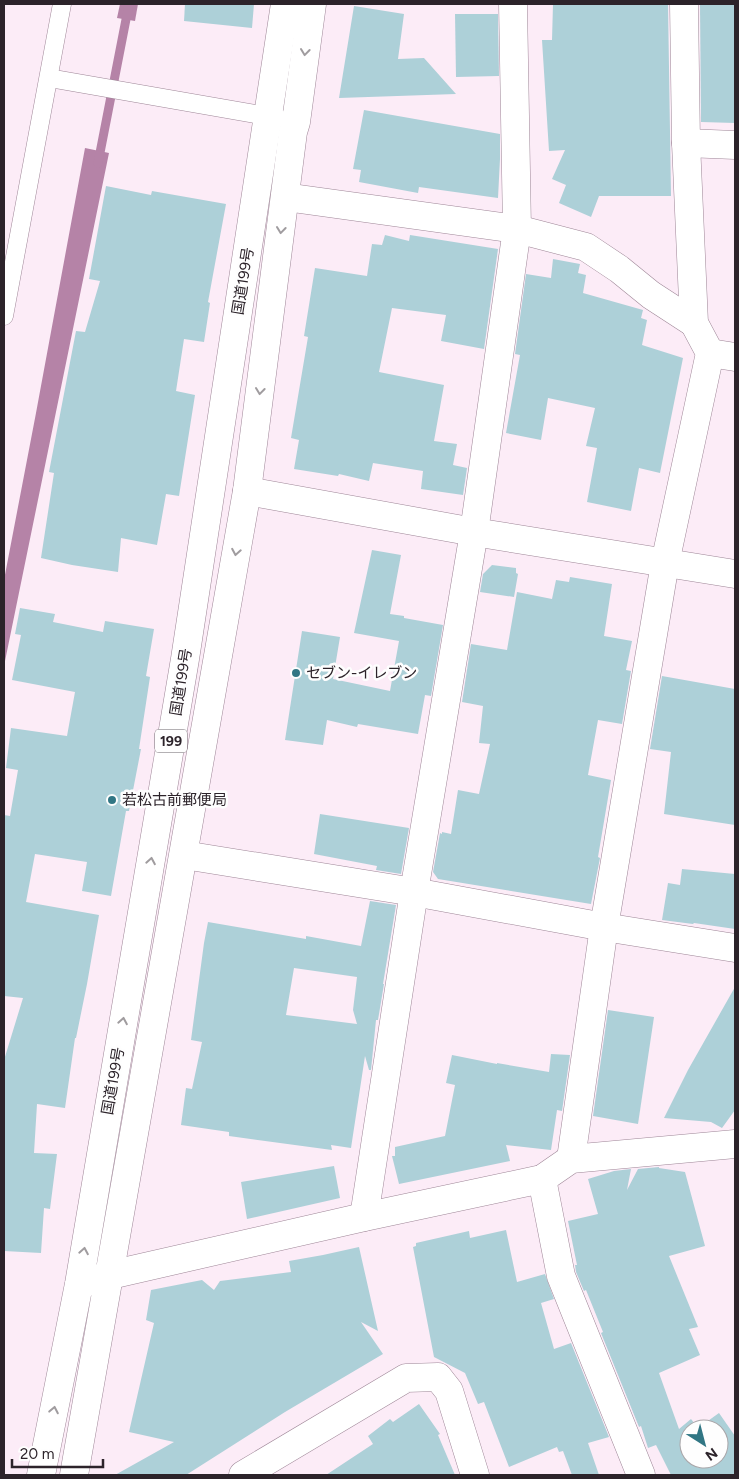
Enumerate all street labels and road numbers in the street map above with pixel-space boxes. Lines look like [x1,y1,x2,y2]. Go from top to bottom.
street label: 国道199号 [229,246,257,316]
street label: 国道199号 [167,647,195,717]
road number: 199 [155,729,187,752]
street label: 国道199号 [98,1046,128,1116]

